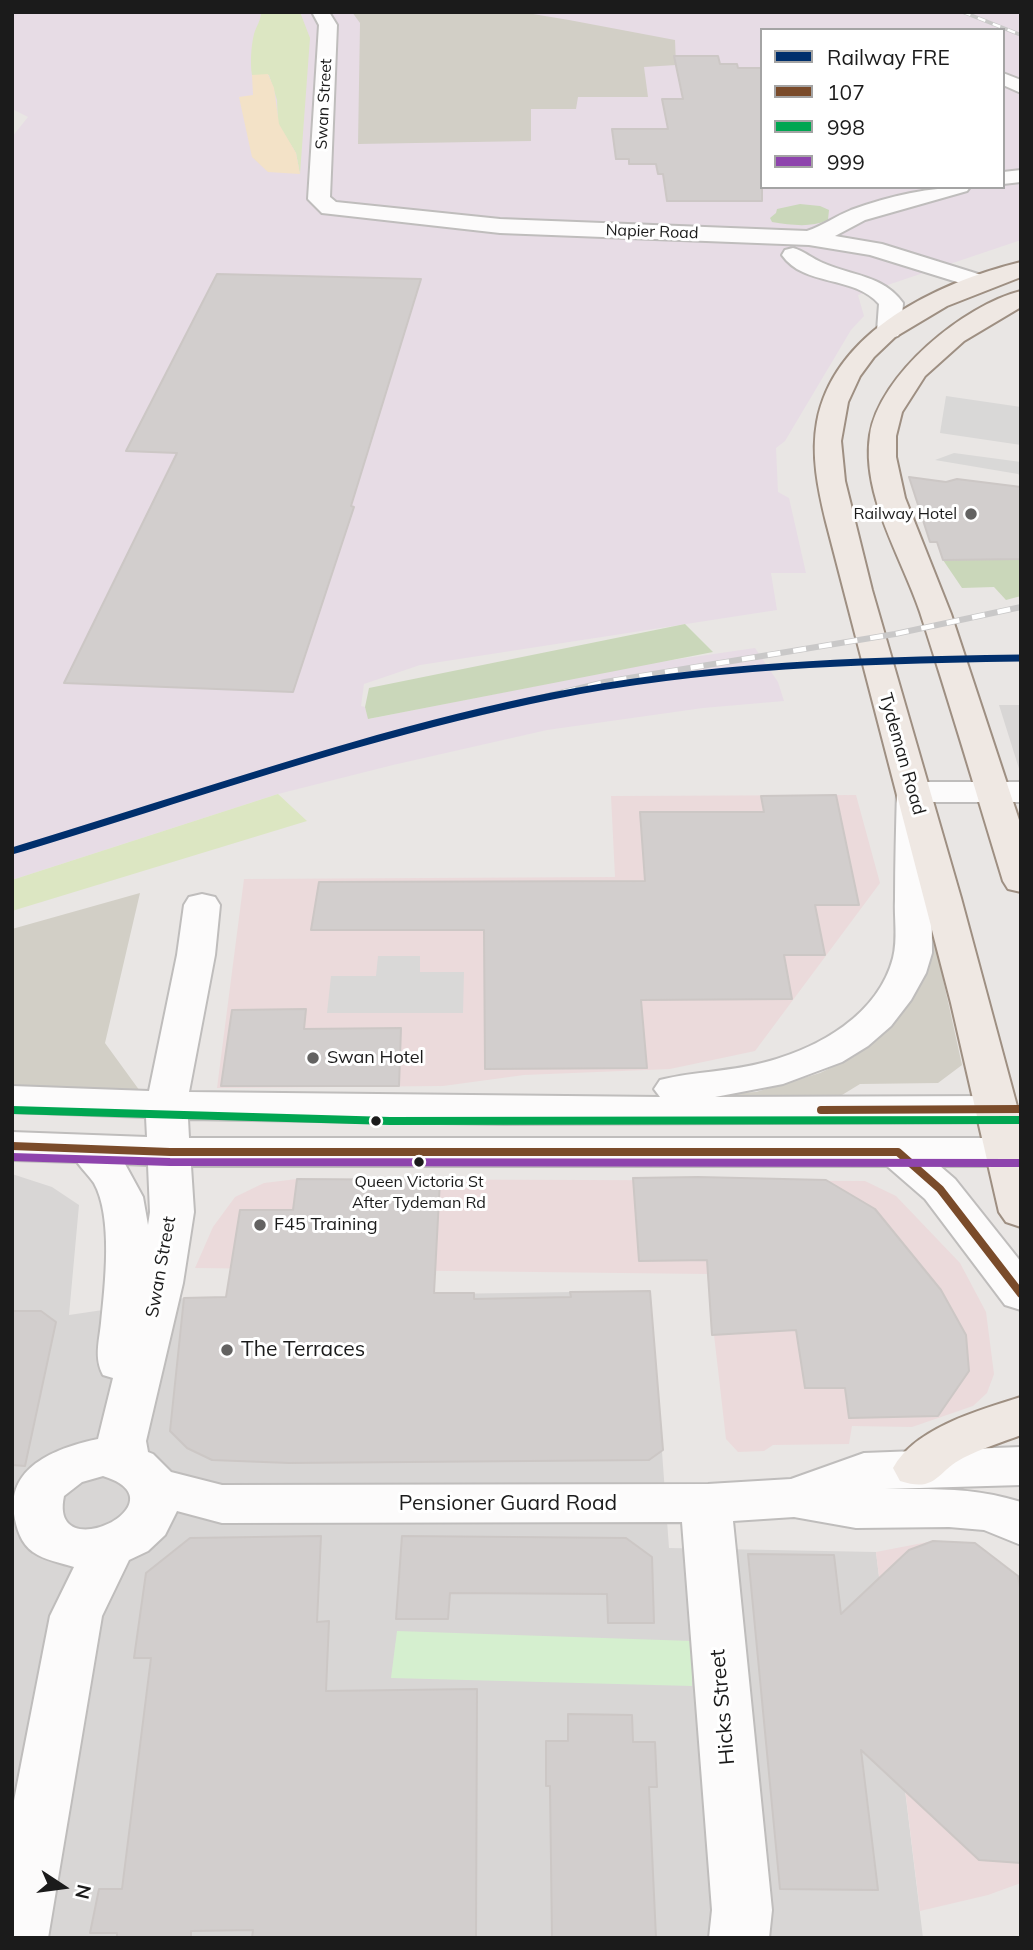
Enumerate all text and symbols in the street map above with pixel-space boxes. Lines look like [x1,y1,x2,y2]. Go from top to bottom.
legend [760,28,1005,189]
text: Railway FRE [827,44,950,70]
street label: Swan Street [312,58,336,150]
text: 107 [827,79,865,105]
text: 998 [827,114,865,140]
text: 999 [827,149,865,175]
street label: Napier Road [605,221,699,243]
place label: Railway Hotel [853,504,957,524]
marker: Railway Hotel [963,506,979,522]
street label: Tydeman Road [874,691,930,817]
place label: Swan Hotel [327,1047,424,1069]
marker: Swan Hotel [305,1050,321,1066]
unlabelled marker [369,1114,383,1128]
marker: Queen Victoria St After Tydeman Rd [412,1155,426,1169]
place label: Queen Victoria St After Tydeman Rd [352,1172,486,1210]
place label: F45 Training [274,1214,378,1236]
street label: Swan Street [141,1215,181,1319]
marker: F45 Training [252,1217,268,1233]
place label: The Terraces [241,1337,365,1363]
marker: The Terraces [219,1342,235,1358]
street label: Pensioner Guard Road [399,1491,617,1517]
street label: Hicks Street [705,1648,741,1766]
north arrow [28,1852,98,1922]
text: N [70,1882,97,1901]

